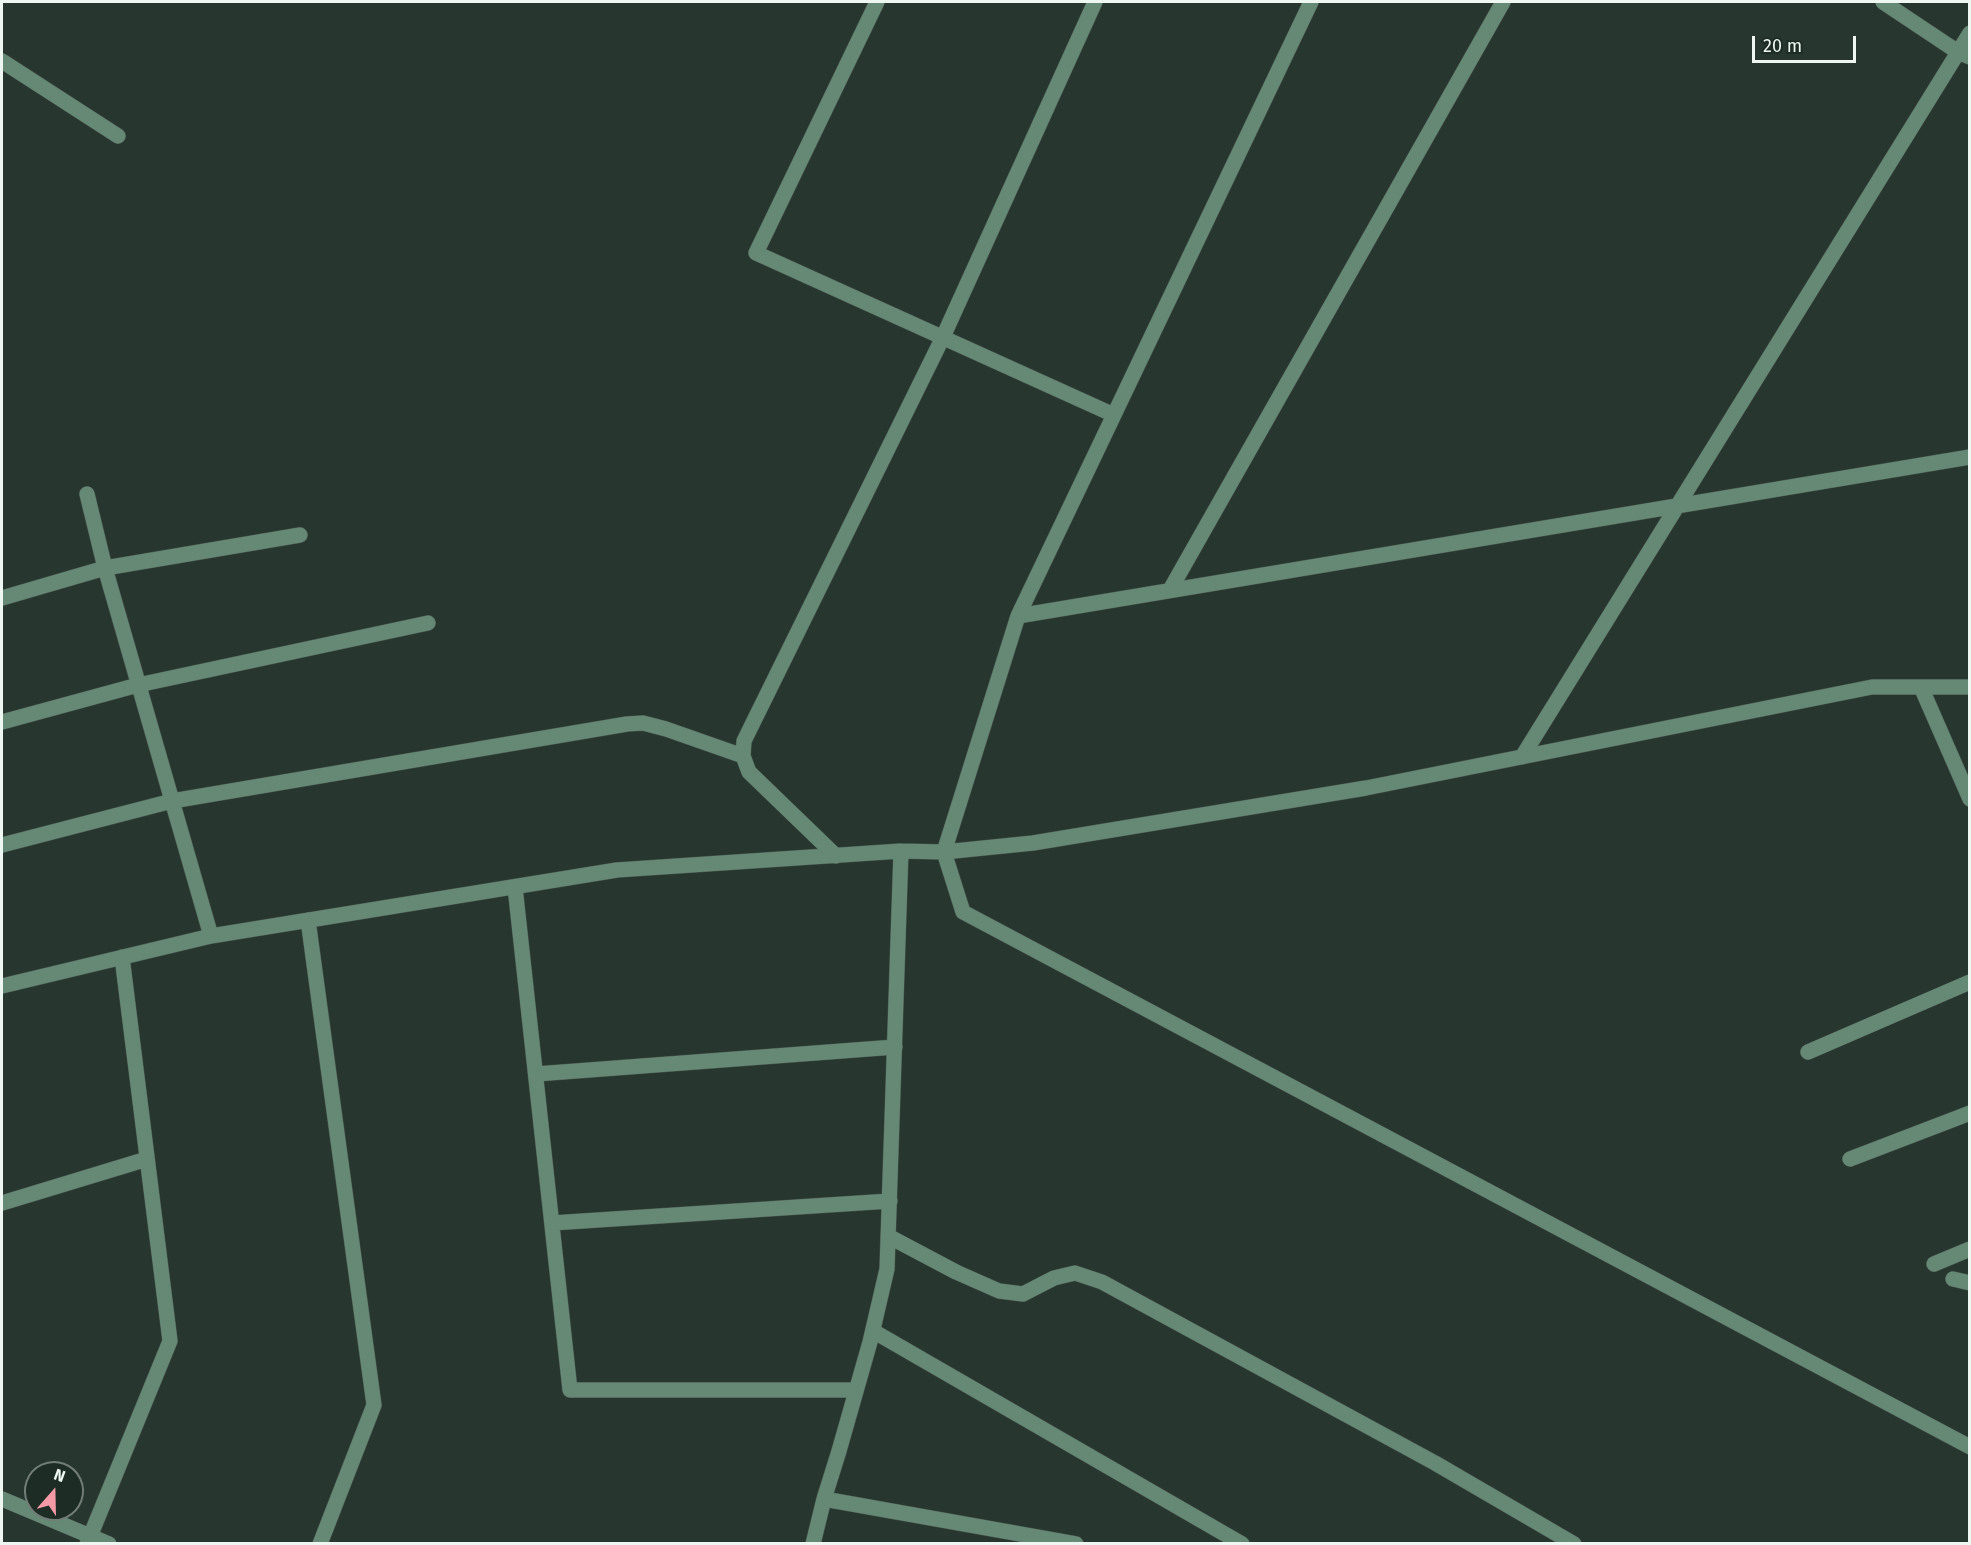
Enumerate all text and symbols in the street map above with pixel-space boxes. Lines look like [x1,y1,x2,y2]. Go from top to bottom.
scale bar [1755,24,1858,62]
text: 20 m [1763,35,1802,57]
north arrow [24,1461,84,1521]
text: N [51,1465,68,1486]

